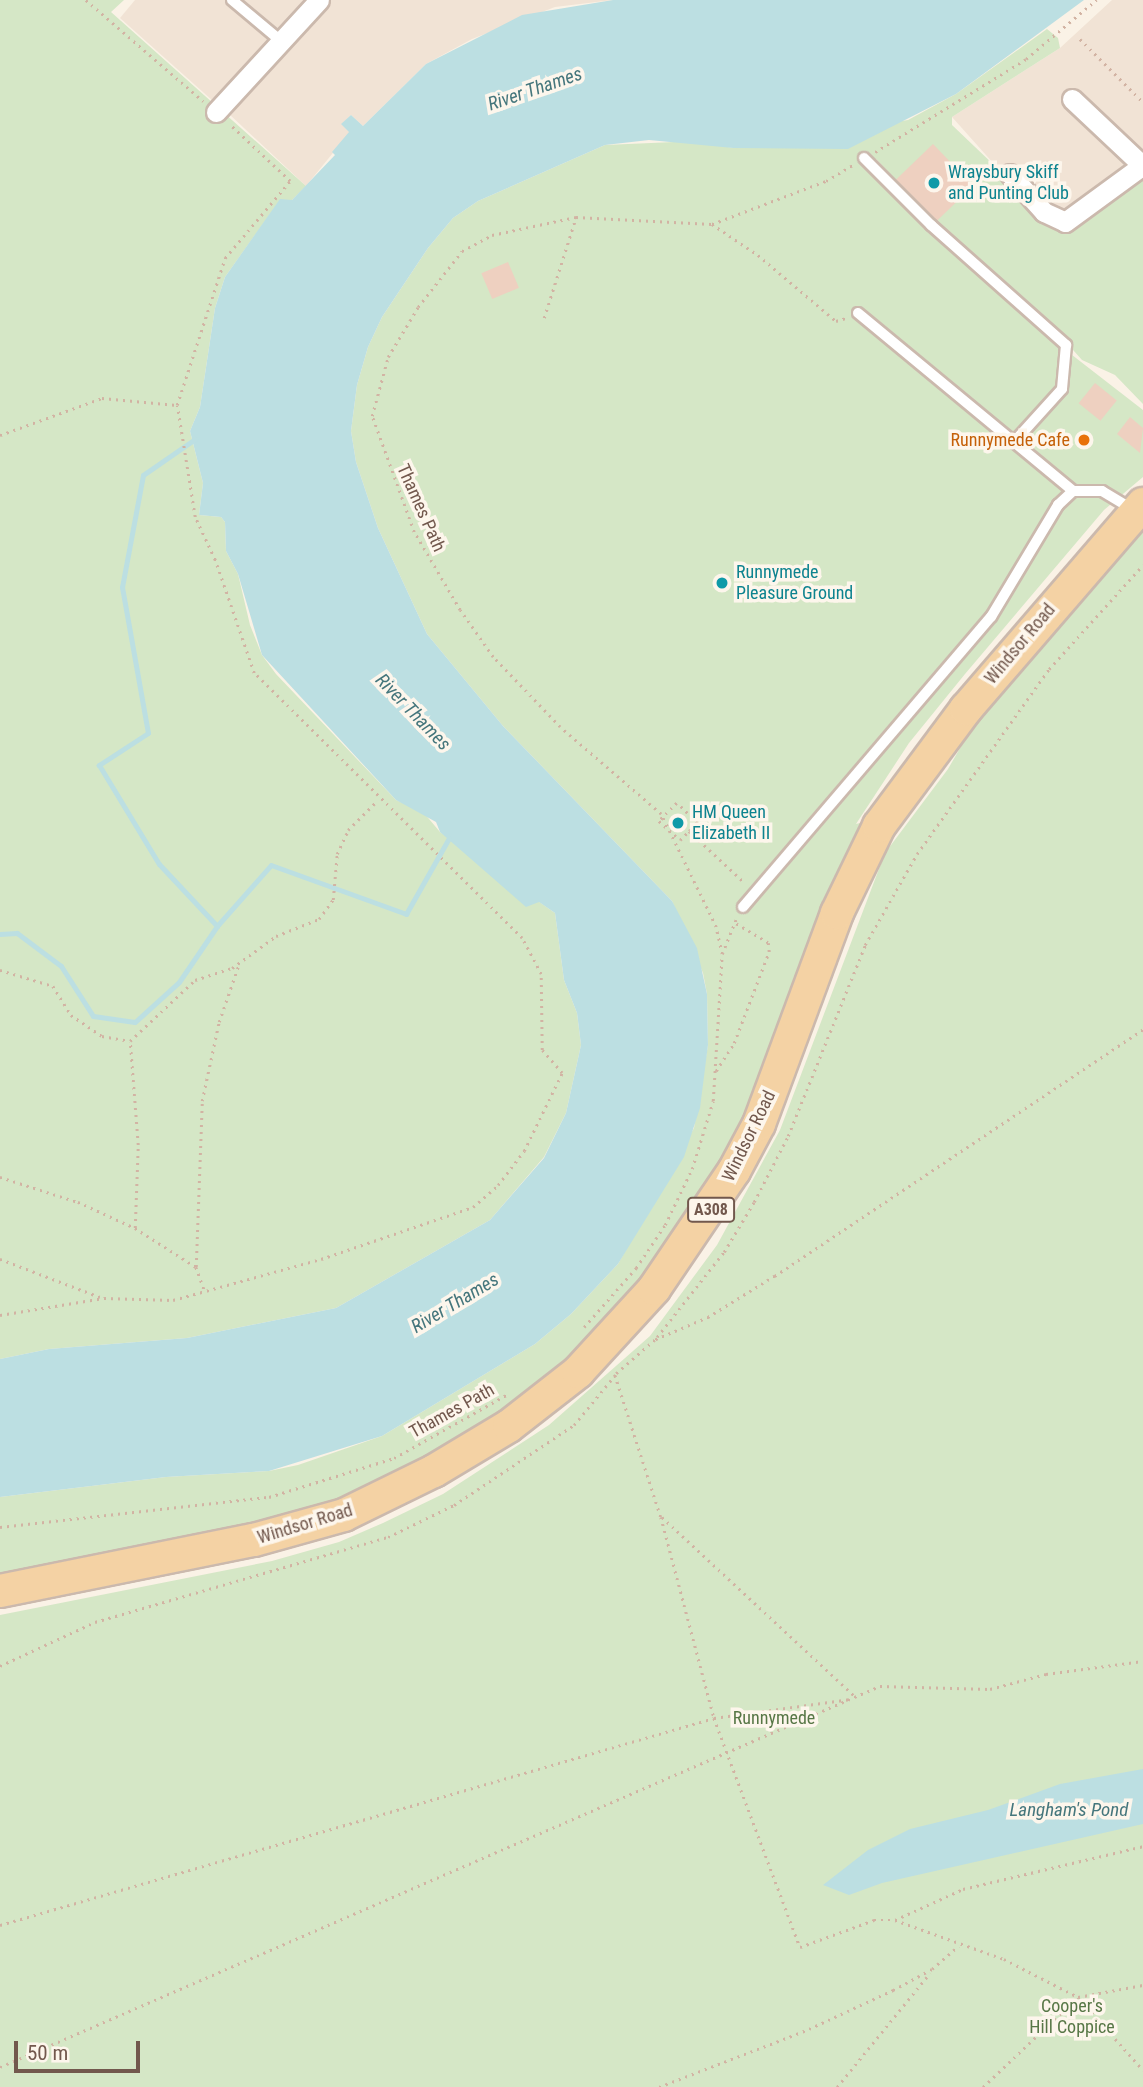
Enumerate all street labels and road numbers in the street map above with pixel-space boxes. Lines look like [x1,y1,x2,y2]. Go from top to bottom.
street label: Thames Path [392,461,450,555]
street label: Windsor Road [980,599,1060,689]
street label: Windsor Road [718,1087,780,1185]
road number: A308 [686,1198,736,1222]
street label: Thames Path [406,1379,498,1443]
street label: Windsor Road [255,1499,355,1549]

